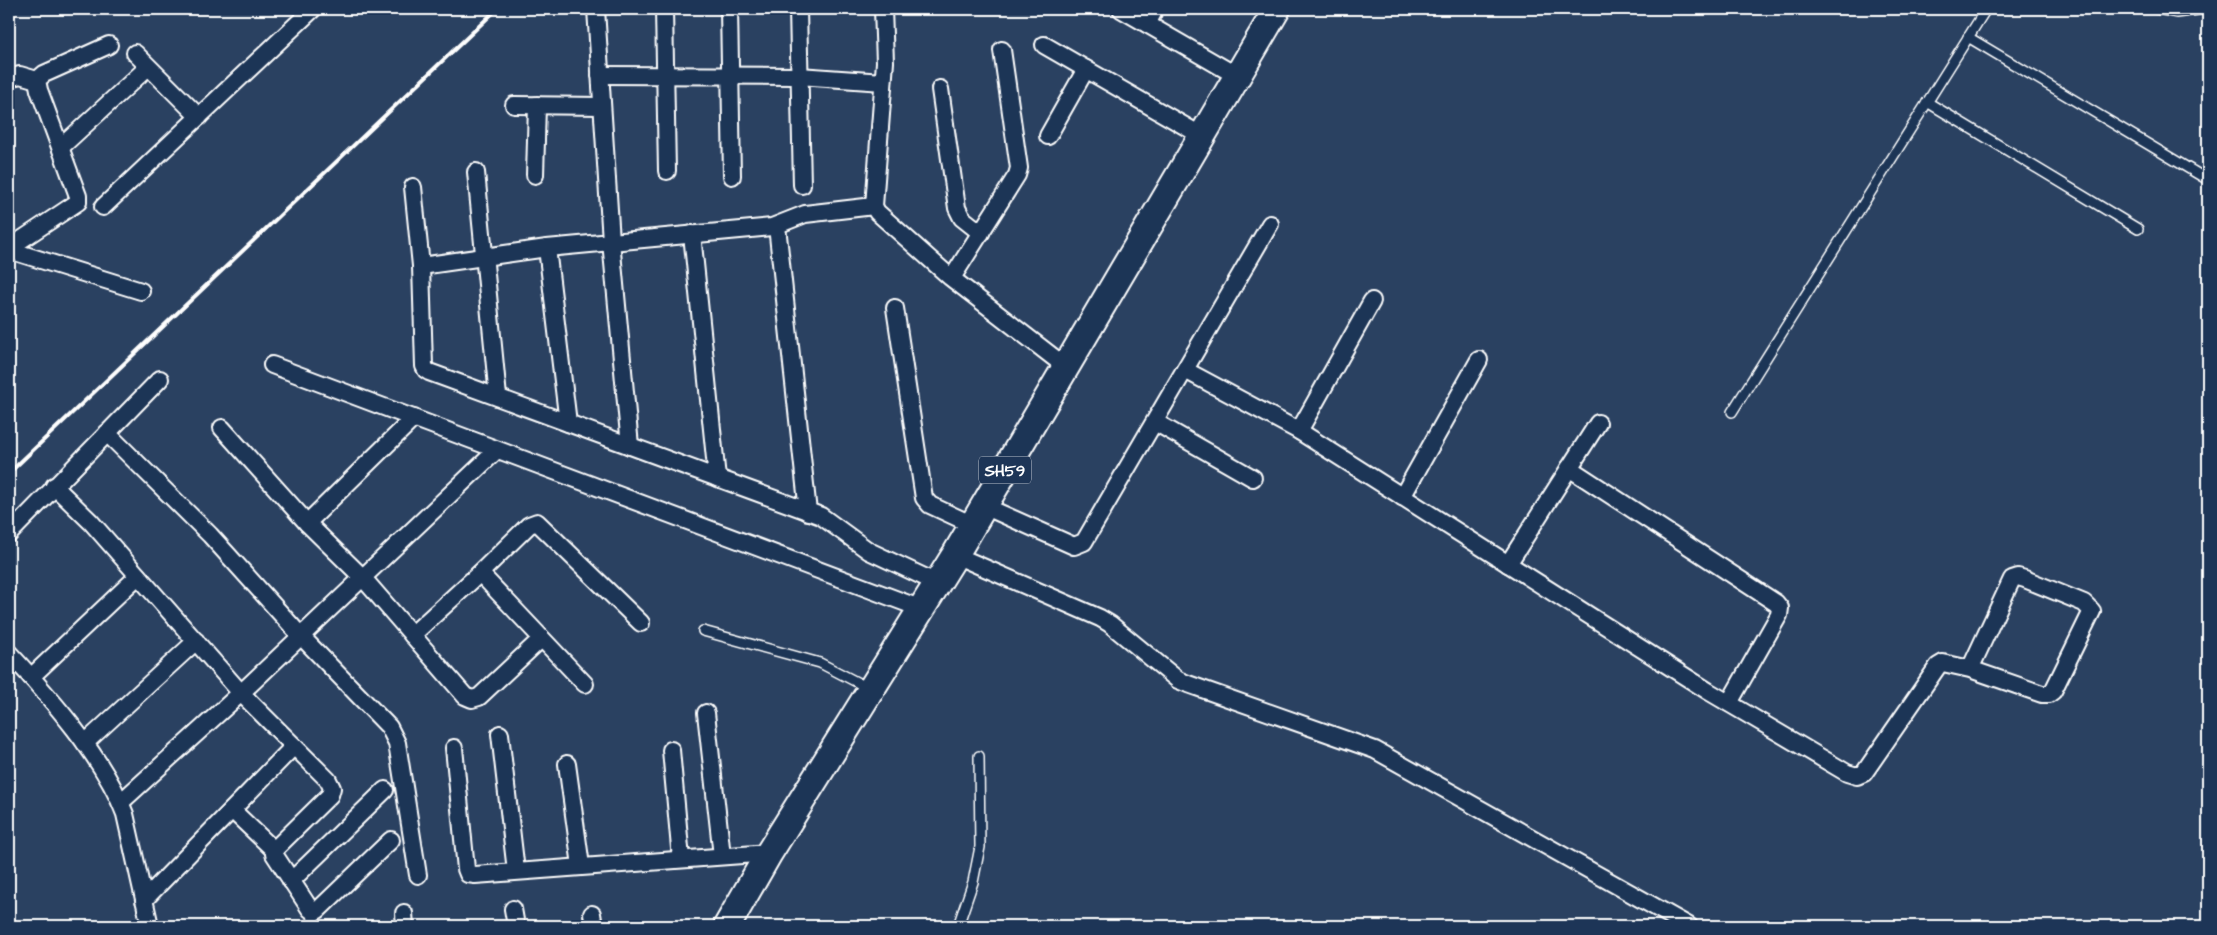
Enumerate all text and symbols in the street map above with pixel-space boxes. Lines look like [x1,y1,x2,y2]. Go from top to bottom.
road number: SH59 [979,456,1031,484]

